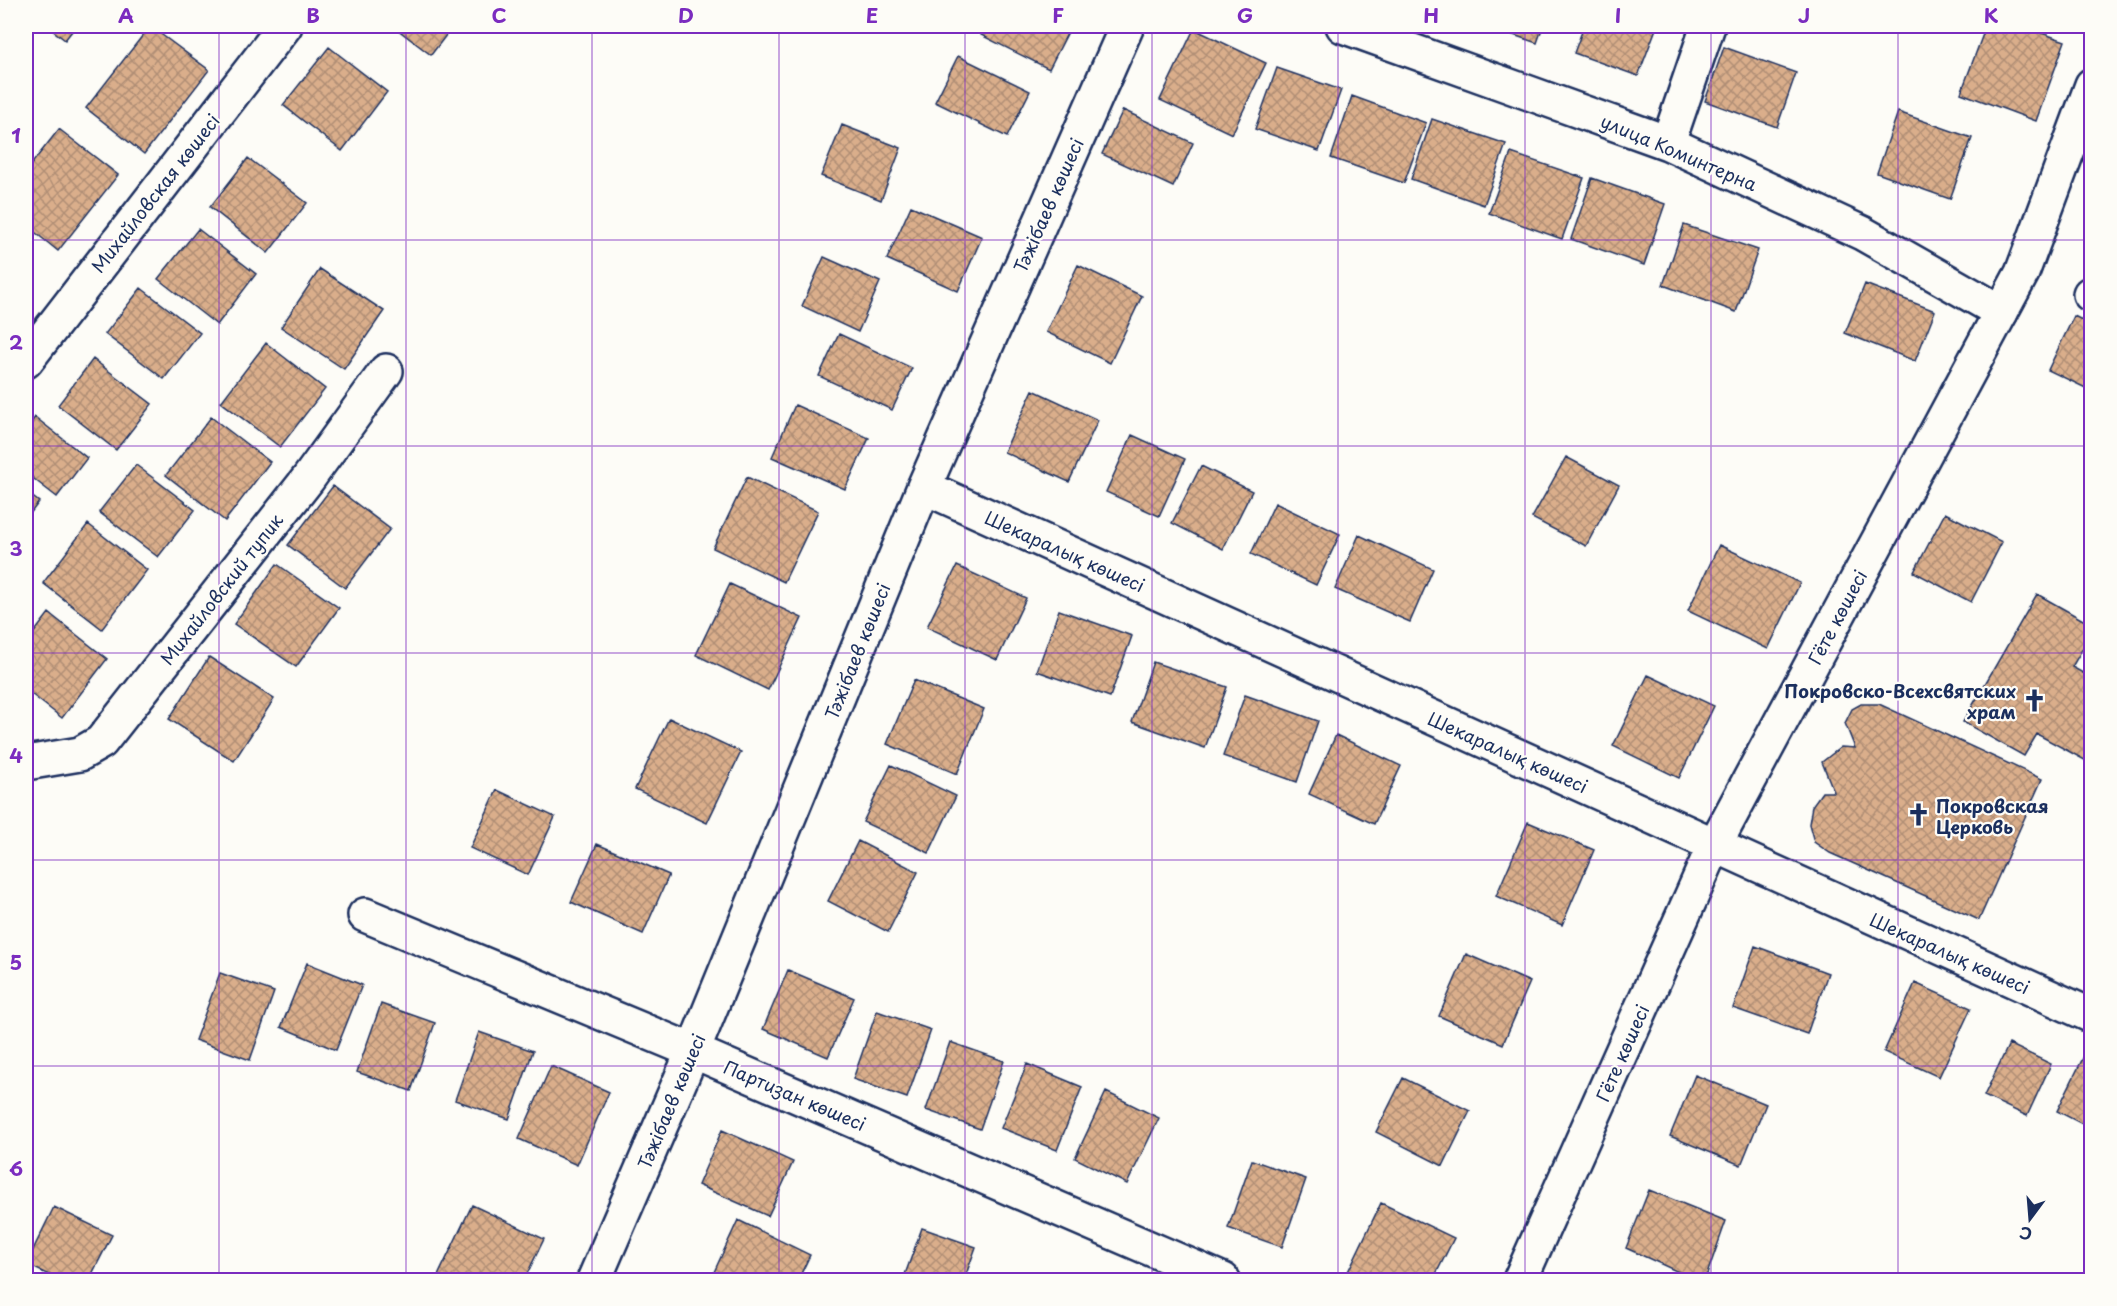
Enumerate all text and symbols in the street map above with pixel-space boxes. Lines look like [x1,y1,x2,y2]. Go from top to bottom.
text: A [118,0,134,30]
text: B [306,0,320,30]
text: C [491,0,507,30]
text: D [678,0,694,30]
text: E [866,0,878,30]
text: F [1052,0,1064,30]
text: G [1237,0,1253,30]
text: H [1423,0,1439,30]
text: I [1615,0,1621,30]
text: J [1798,0,1810,30]
text: K [1984,0,1999,30]
street label: улица Коминтерна [1597,107,1762,197]
street label: Михайловская көшесі [84,108,226,278]
text: 1 [11,120,21,150]
street label: Тәжібаев көшесі [1006,133,1090,277]
text: 2 [9,327,23,357]
street label: Шекаралық көшесі [981,504,1149,598]
street label: Михайловский тупик [153,507,289,671]
text: 3 [9,533,23,563]
street label: Гёте көшесі [1801,565,1873,669]
street label: Тәжібаев көшесі [817,579,897,723]
place label: Покровско-Всехсвятских храм [1784,677,2016,725]
church icon: Покровско-Всехсвятских храм [2021,687,2047,713]
street label: Шекаралық көшесі [1424,705,1592,799]
text: 4 [9,740,23,770]
place label: Покровская Церковь [1936,792,2049,840]
church icon: Покровская Церковь [1905,802,1931,828]
street label: Шекаралық көшесі [1866,906,2034,1000]
text: 5 [10,947,22,977]
street label: Гёте көшесі [1589,1000,1655,1106]
street label: Тәжібаев көшесі [630,1029,712,1173]
street label: Партизан көшесі [720,1053,870,1137]
text: 6 [9,1153,23,1183]
north arrow [2000,1189,2060,1249]
text: С [2016,1221,2035,1248]

